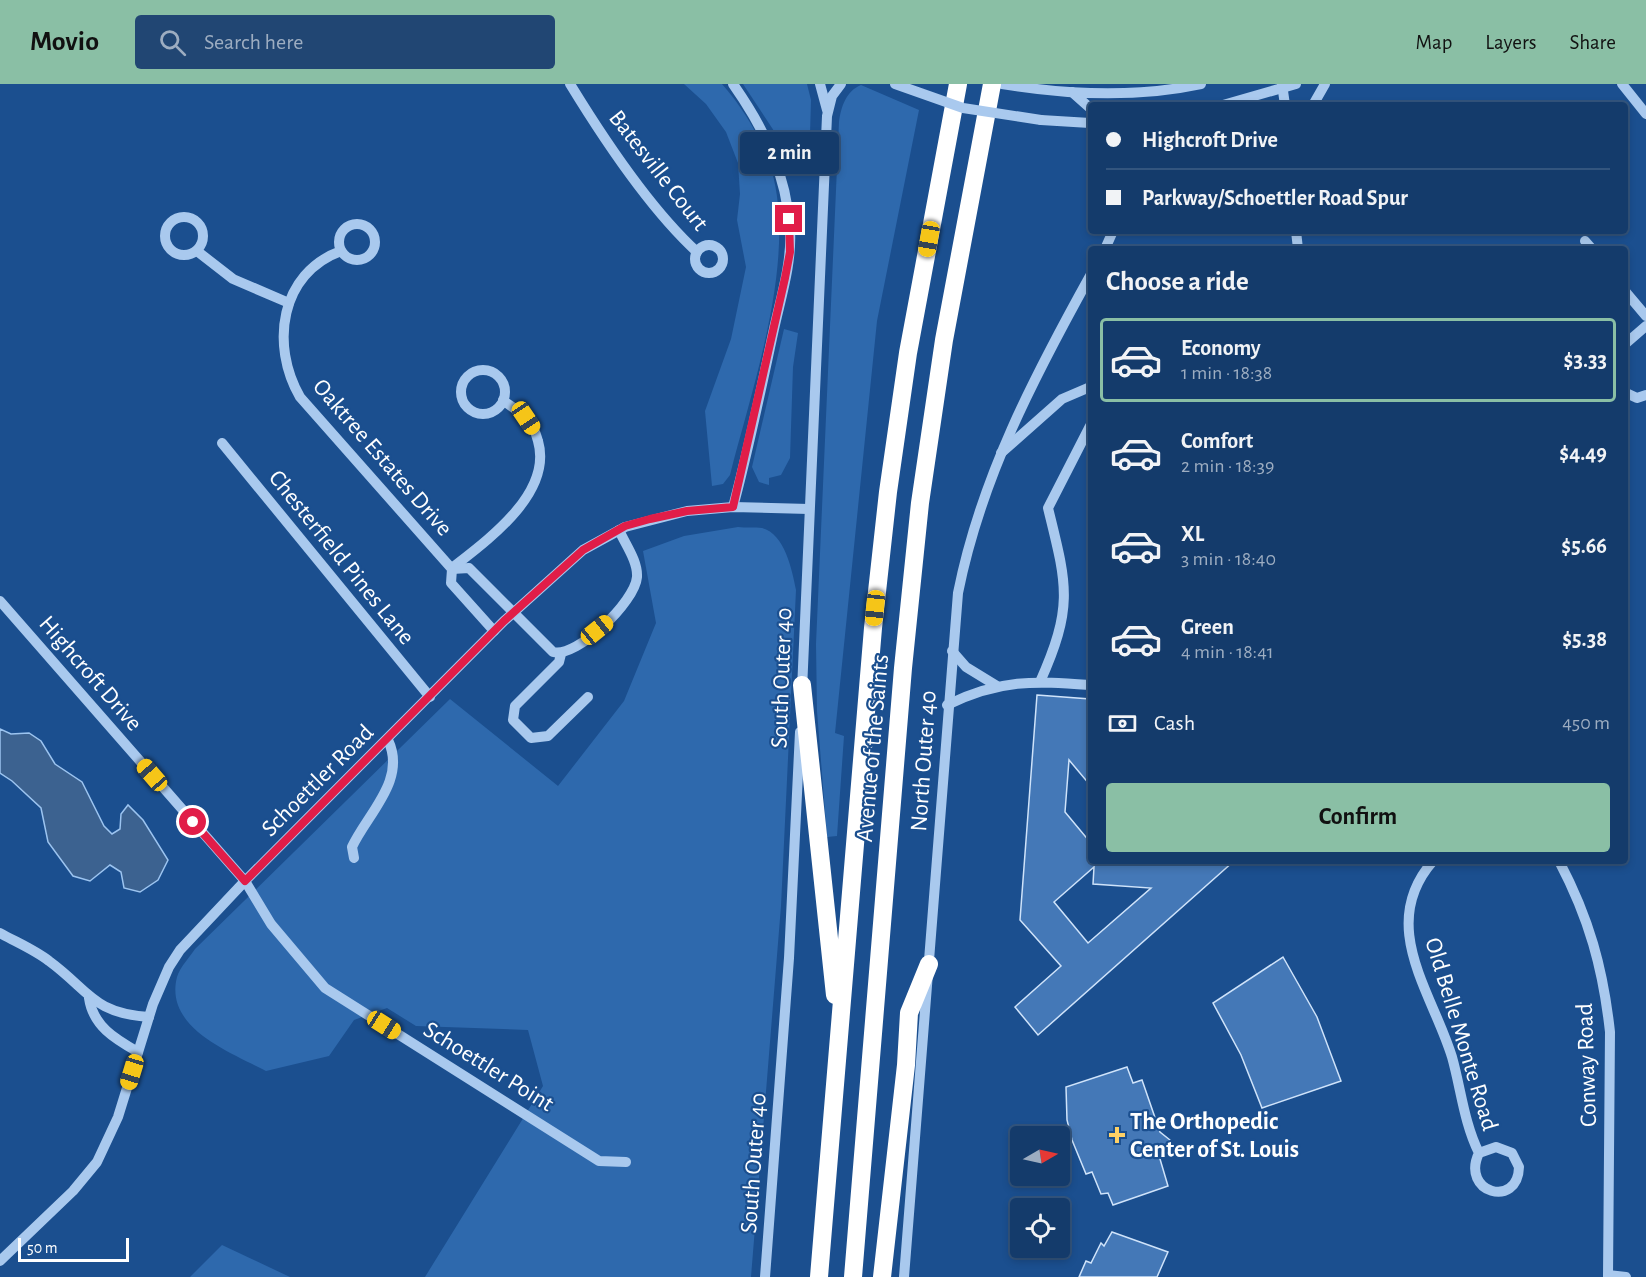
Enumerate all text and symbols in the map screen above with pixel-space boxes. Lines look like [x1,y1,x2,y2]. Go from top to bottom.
search box [135,15,555,69]
icon: search [156,26,189,59]
text: Movio [30,28,99,56]
text: Search here [204,31,303,53]
text: Map [1416,32,1452,53]
text: Layers [1485,32,1536,53]
text: Share [1569,32,1616,53]
street label: Batesville Court [604,106,713,236]
text: Highcroft Drive [1142,129,1278,151]
callout: 2 min [740,132,838,174]
text: 2 min [767,143,812,163]
text: Parkway/Schoettler Road Spur [1142,187,1408,209]
route end [775,205,802,232]
car [917,220,941,258]
text: Choose a ride [1106,268,1249,295]
icon: car [1109,333,1163,387]
text: Economy [1181,337,1261,359]
text: $3.33 [1564,349,1607,371]
text: 1 min · 18:38 [1181,363,1272,383]
street label: Oaktree Estates Drive [308,375,457,541]
car [508,398,544,438]
icon: car [1109,426,1163,480]
text: Comfort [1181,430,1253,452]
text: $4.49 [1559,442,1607,464]
text: 2 min · 18:39 [1181,456,1274,476]
street label: Chesterfield Pines Lane [264,466,419,649]
icon: car [1109,519,1163,573]
text: XL [1181,523,1204,545]
text: $5.66 [1561,535,1607,557]
text: 3 min · 18:40 [1181,549,1276,569]
car [864,589,886,627]
street label: South Outer 40 [768,607,796,749]
street label: Highcroft Drive [34,612,146,736]
car [577,612,617,648]
icon: car [1109,612,1163,666]
text: Green [1181,616,1234,638]
text: $5.38 [1562,628,1607,650]
text: 4 min · 18:41 [1181,642,1274,662]
street label: Avenue of the Saints [853,653,893,843]
street label: North Outer 40 [907,690,941,832]
icon: cash [1106,707,1139,740]
text: Cash [1154,712,1195,734]
text: 450 m [1562,713,1610,733]
street label: Schoettler Road [257,720,378,841]
car [133,756,171,794]
button: Confirm [1106,783,1610,852]
route start [179,808,206,835]
street label: Old Belle Monte Road [1420,935,1502,1134]
street label: Conway Road [1573,1003,1601,1127]
car [364,1008,404,1042]
street label: Schoettler Point [419,1017,558,1117]
car [118,1052,146,1092]
street label: South Outer 40 [737,1092,771,1234]
place label: The Orthopedic Center of St. Louis [1130,1110,1299,1162]
north arrow [1010,1126,1070,1186]
map controls [1010,1126,1070,1258]
marker: The Orthopedic Center of St. Louis [1108,1126,1126,1144]
button: locate [1010,1198,1070,1258]
scale bar [18,1235,129,1262]
text: 50 m [27,1240,58,1256]

